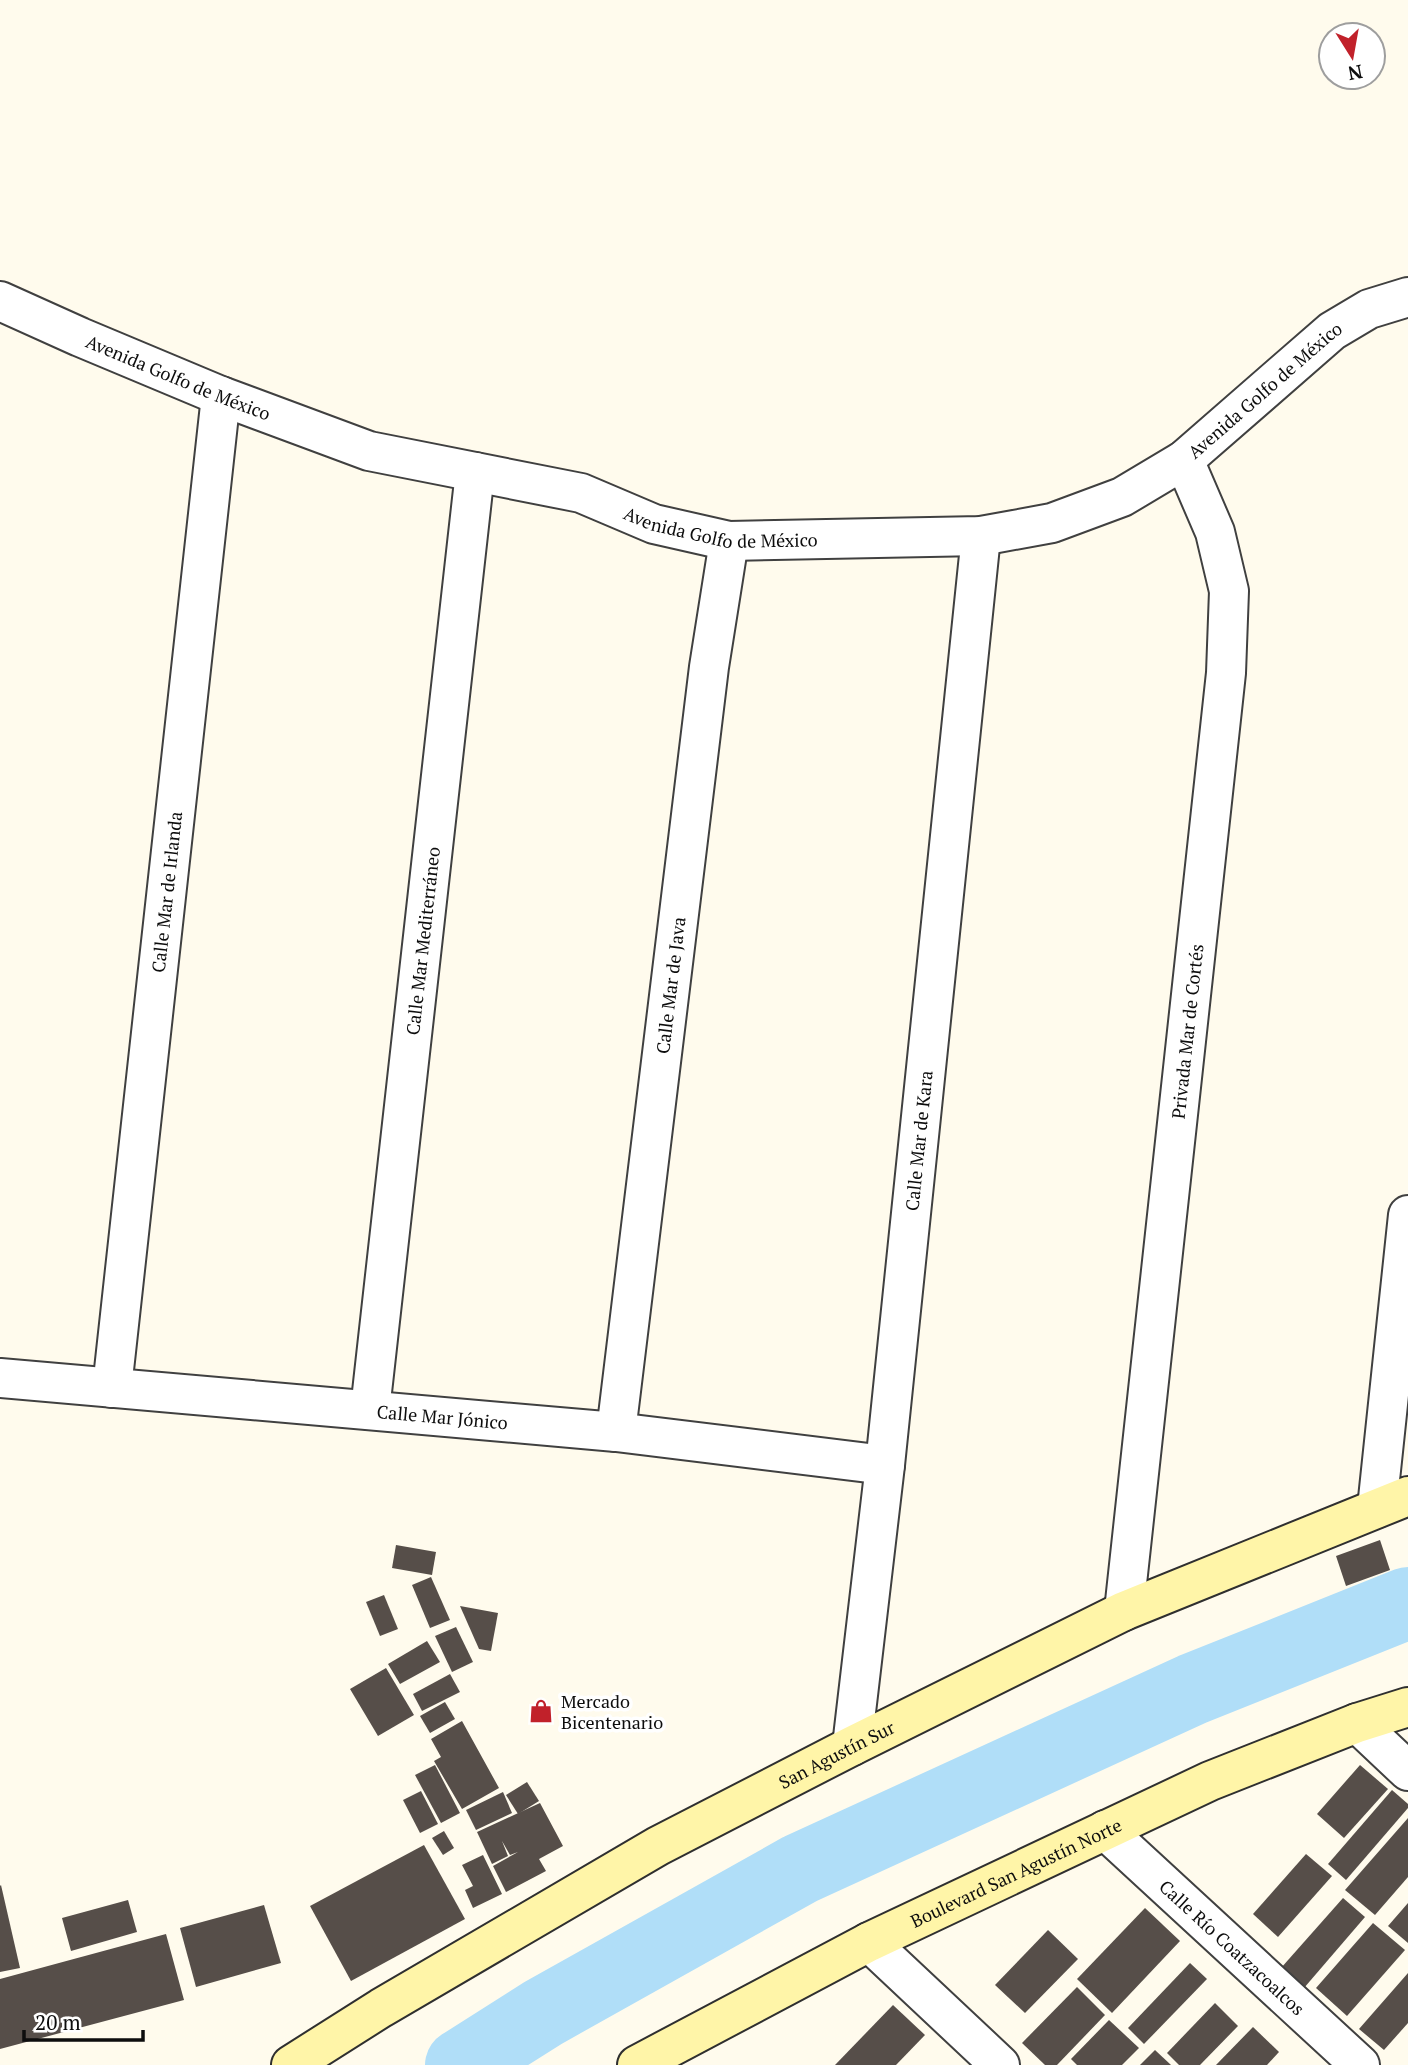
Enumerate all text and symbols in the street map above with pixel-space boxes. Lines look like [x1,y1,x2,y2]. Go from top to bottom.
north arrow [1317,21,1387,91]
text: N [1345,60,1365,87]
street label: Avenida Golfo de México [1183,316,1346,463]
street label: Avenida Golfo de México [83,329,274,425]
street label: Avenida Golfo de México [620,501,818,554]
street label: Calle Mar de Irlanda [146,810,187,974]
street label: Calle Mar Mediterráneo [400,845,445,1036]
street label: Calle Mar de Java [650,915,691,1055]
street label: Privada Mar de Cortés [1166,943,1208,1120]
street label: Calle Mar de Kara [899,1069,938,1212]
street label: Calle Mar Jónico [376,1399,509,1434]
place label: Mercado Bicentenario [561,1689,663,1734]
shop icon: Mercado Bicentenario [527,1697,555,1725]
street label: San Agustín Sur [774,1715,898,1794]
street label: Boulevard San Agustín Norte [906,1813,1125,1933]
street label: Calle Río Coatzacoalcos [1154,1874,1310,2020]
scale bar [24,1998,144,2042]
text: 20 m [35,2008,81,2036]

